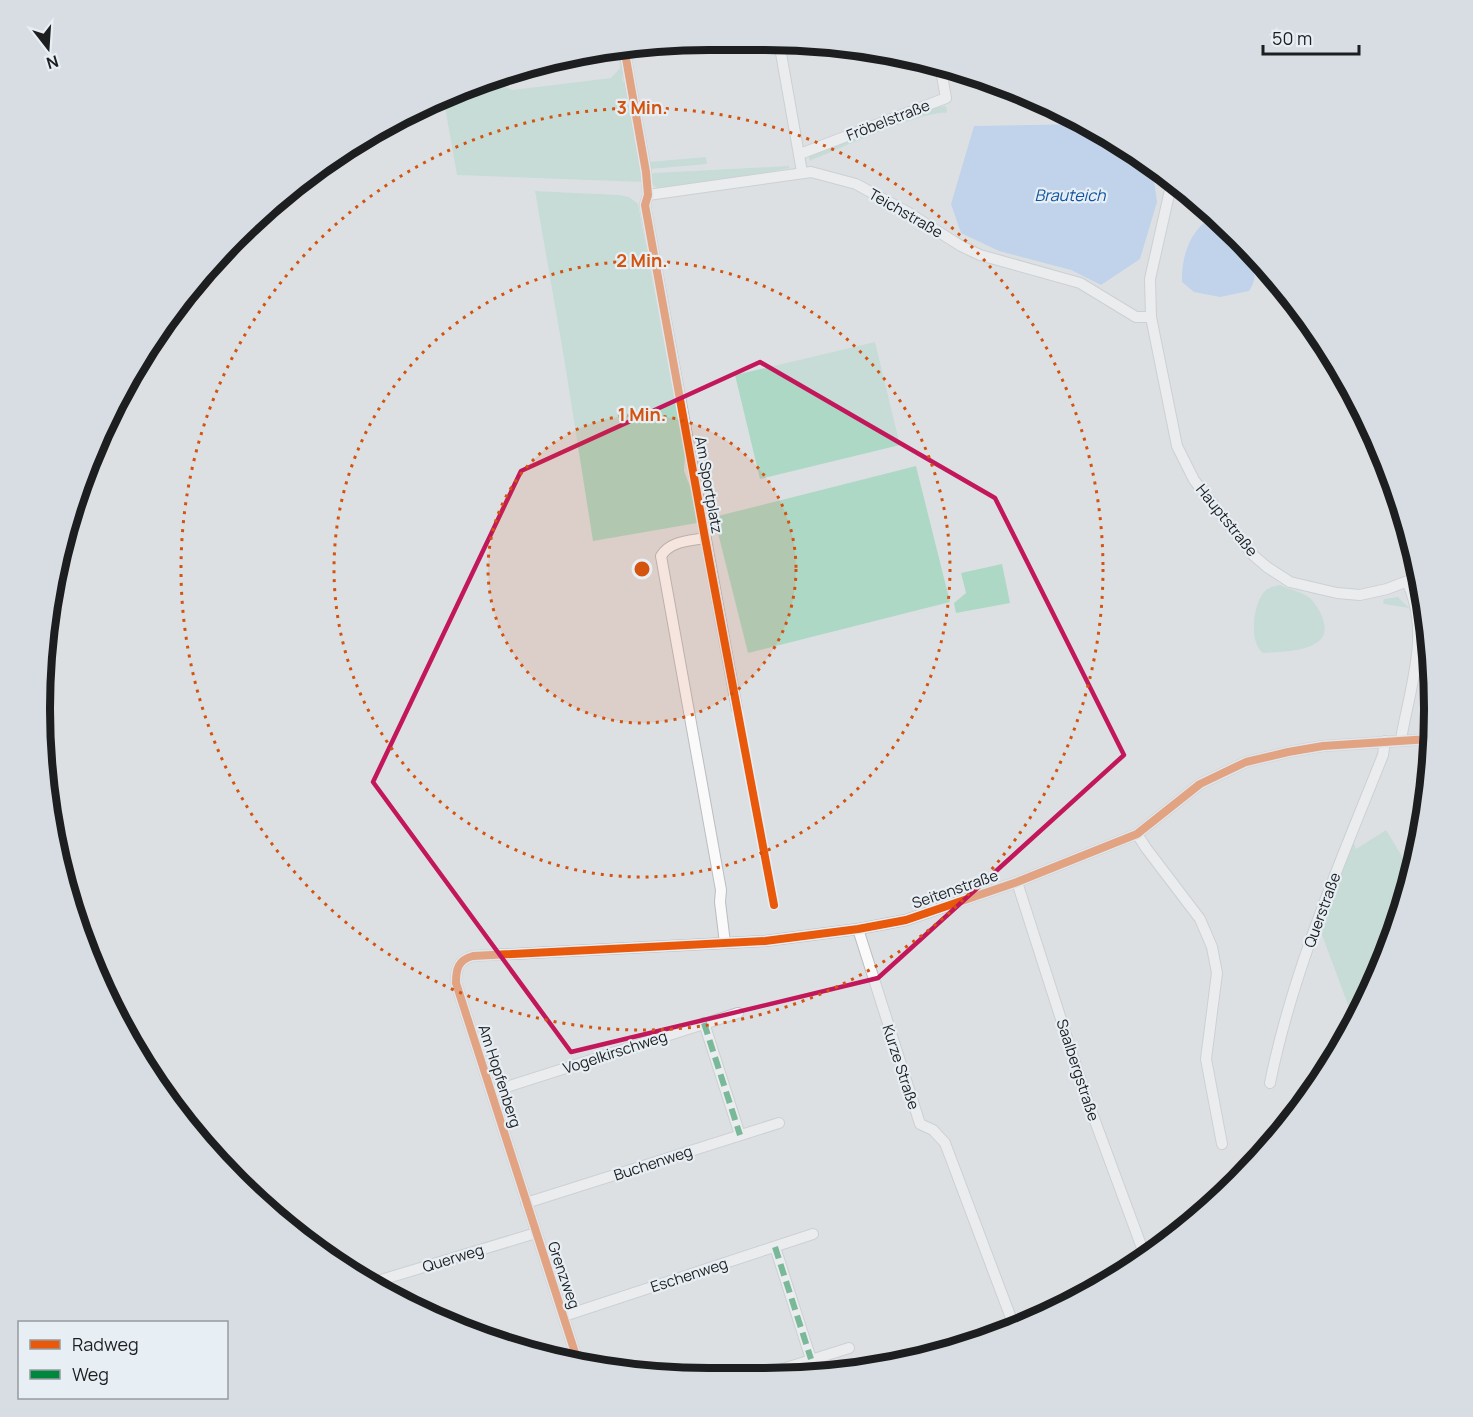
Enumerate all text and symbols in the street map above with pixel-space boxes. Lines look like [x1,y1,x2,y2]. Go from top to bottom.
north arrow [18,18,78,78]
scale bar [1263,18,1359,56]
text: 50 m [1272,26,1312,50]
text: N [44,50,61,75]
street label: Fröbelstraße [843,94,933,146]
text: 3 Min. [616,95,668,119]
street label: Teichstraße [865,183,947,243]
water label: Brauteich [1034,184,1106,206]
text: 2 Min. [616,248,668,272]
text: 1 Min. [618,402,666,426]
street label: Am Sportplatz [690,435,728,535]
street label: Hauptstraße [1191,479,1263,561]
centre of rings [632,559,652,579]
street label: Seitenstraße [909,864,1001,914]
street label: Querstraße [1299,869,1345,951]
street label: Saalbergstraße [1052,1016,1104,1124]
street label: Am Hopfenberg [473,1022,527,1130]
street label: Kurze Straße [877,1022,925,1112]
street label: Vogelkirschweg [560,1025,670,1079]
street label: Buchenweg [611,1140,695,1186]
street label: Grenzweg [543,1238,585,1312]
street label: Querweg [420,1239,486,1277]
street label: Eschenweg [648,1253,730,1297]
legend [18,1321,228,1399]
text: Radweg [72,1332,139,1356]
text: Weg [72,1362,109,1386]

